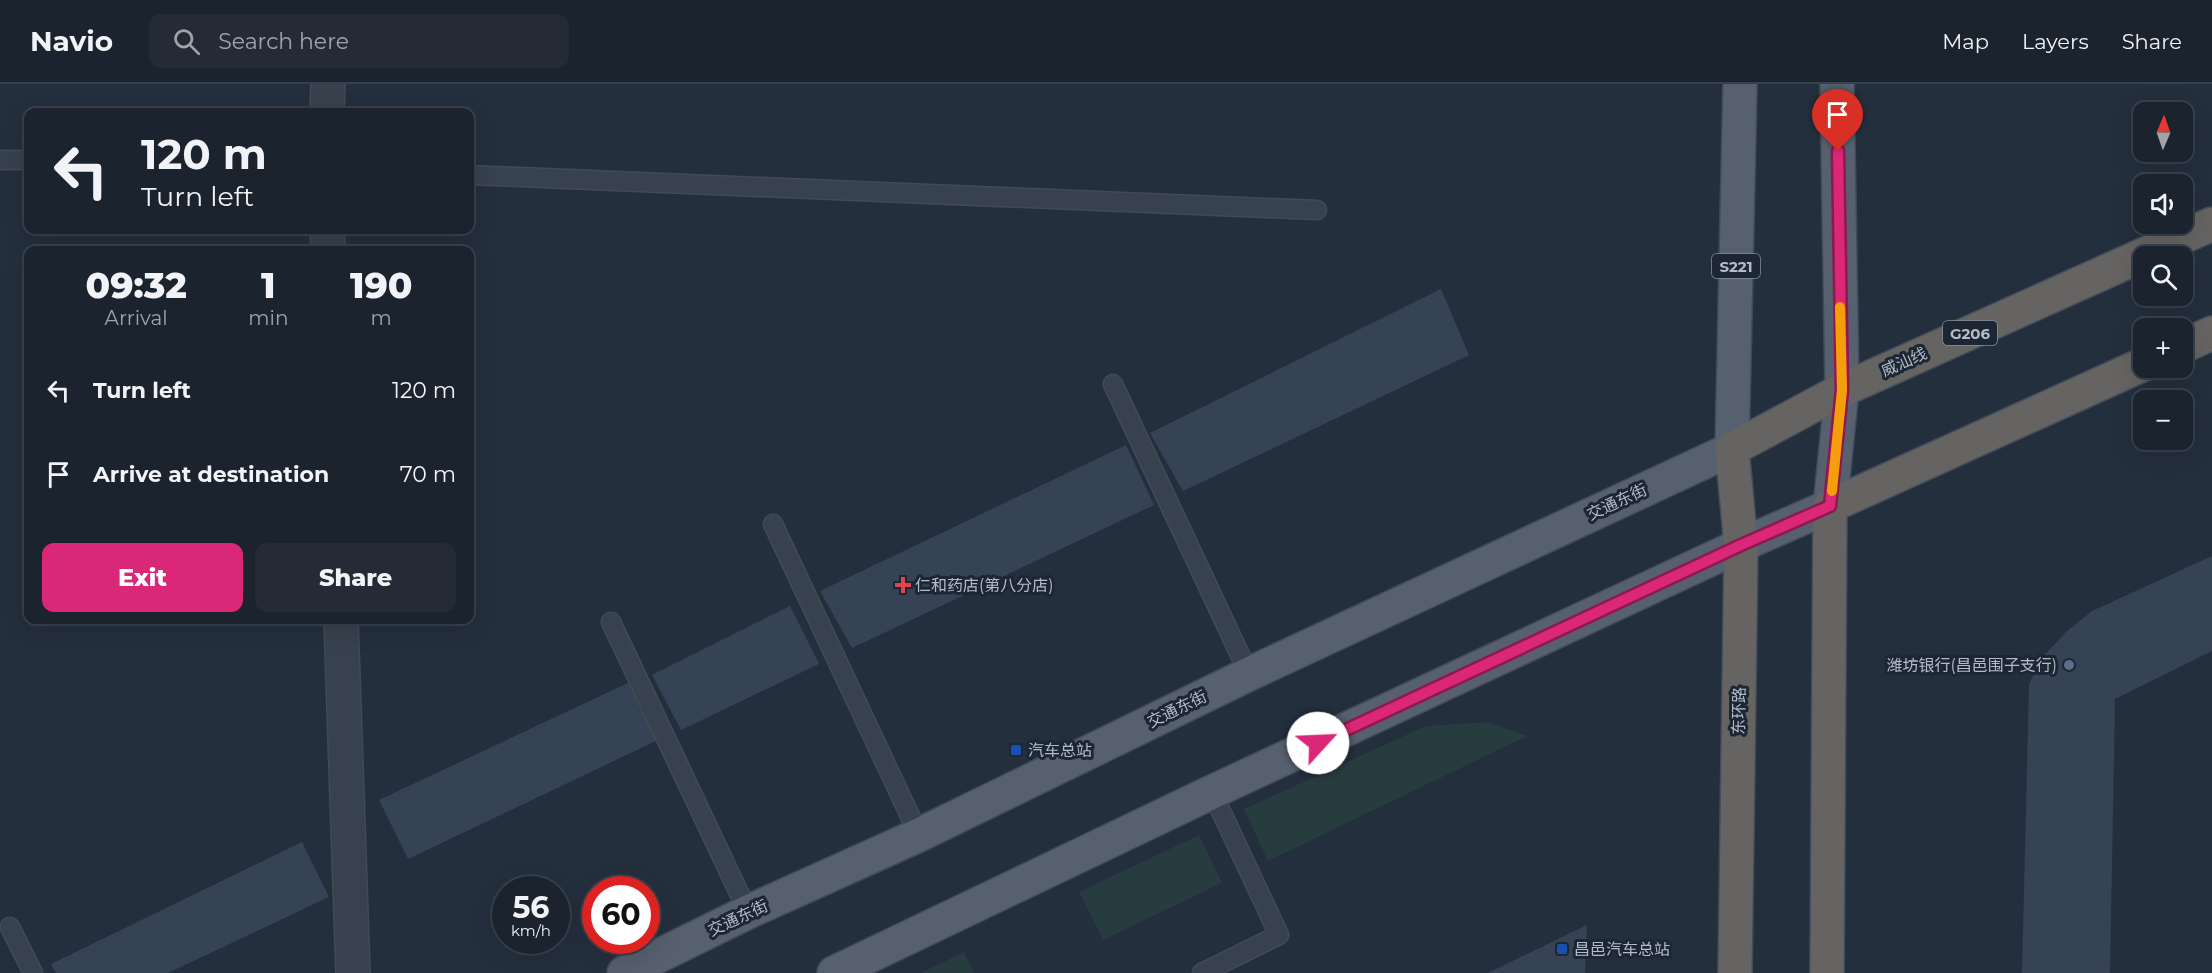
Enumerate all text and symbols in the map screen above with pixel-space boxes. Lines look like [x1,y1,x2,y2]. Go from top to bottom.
search box [149,14,569,68]
text: Navio [30,24,113,58]
icon: search [170,25,203,58]
text: Search here [218,28,349,55]
text: Map [1942,29,1989,54]
text: Layers [2022,29,2089,54]
text: Share [2122,29,2182,54]
pin [1812,89,1863,151]
icon: arrive [1821,98,1854,131]
north arrow [2133,102,2193,162]
map controls [2133,102,2193,450]
text: 120 m [141,128,267,180]
icon: left [42,132,120,210]
button: sound [2133,174,2193,234]
text: Turn left [141,180,254,213]
button: search [2133,246,2193,306]
road number: S221 [1712,254,1760,278]
text: 09:32 [85,263,187,307]
text: 1 [261,263,276,307]
text: 190 [350,263,413,307]
text: Arrival [105,306,168,330]
text: min [248,306,288,330]
text: m [371,306,392,330]
button: + [2133,318,2193,378]
road number: G206 [1943,321,1997,345]
street label: 威汕线 [1878,344,1930,380]
icon: left [42,374,75,407]
text: Turn left [93,377,191,404]
text: 120 m [392,377,456,404]
button: − [2133,390,2193,450]
icon: arrive [42,458,75,491]
text: Arrive at destination [93,461,329,488]
text: 70 m [400,461,456,488]
street label: 交通东街 [1584,480,1650,524]
button: Exit [42,543,243,612]
button: Share [255,543,456,612]
place label: 仁和药店(第八分店) [915,576,1054,595]
marker: 仁和药店(第八分店) [896,578,910,592]
place label: 潍坊银行(昌邑围子支行) [1886,656,2057,675]
marker: 潍坊银行(昌邑围子支行) [2062,658,2076,672]
street label: 交通东街 [1144,686,1210,732]
street label: 东环路 [1729,687,1749,735]
position arrow [1286,711,1350,775]
place label: 汽车总站 [1028,741,1092,760]
marker: 汽车总站 [1009,743,1023,757]
speed limit sign: 60 [582,876,660,954]
text: 56 [513,889,549,926]
street label: 交通东街 [705,896,771,940]
text: km/h [511,921,551,940]
place label: 昌邑汽车总站 [1574,940,1670,959]
marker: 昌邑汽车总站 [1555,942,1569,956]

